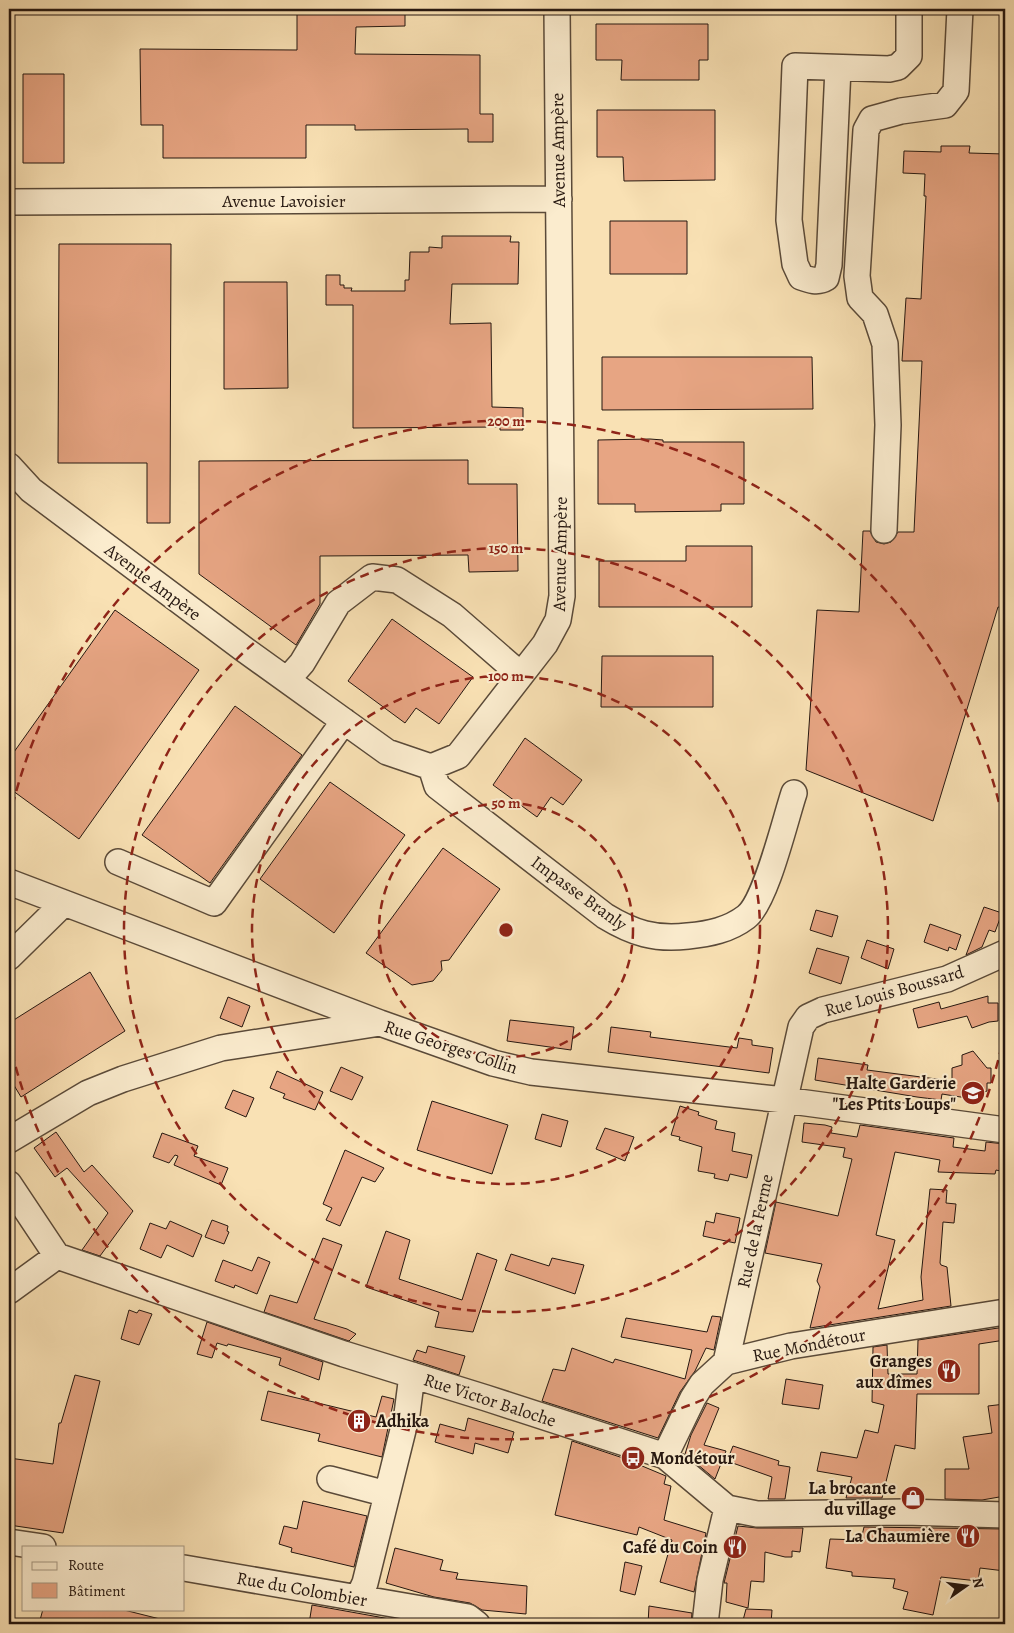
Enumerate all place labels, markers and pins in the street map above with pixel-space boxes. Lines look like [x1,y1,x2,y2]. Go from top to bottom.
centre of rings [497,921,515,939]
place label: Halte Garderie "Les Ptits Loups" [832,1071,956,1116]
school or university icon: Halte Garderie "Les Ptits Loups" [960,1080,986,1106]
place label: Granges aux dîmes [856,1349,932,1394]
restaurant icon: Granges aux dîmes [936,1358,962,1384]
building icon: Adhika [346,1408,372,1434]
place label: Adhika [375,1409,430,1433]
bus stop icon: Mondétour [620,1445,646,1471]
place label: Mondétour [650,1446,735,1470]
place label: La brocante du village [808,1476,896,1521]
shop icon: La brocante du village [900,1485,926,1511]
restaurant icon: La Chaumière [955,1523,981,1549]
place label: La Chaumière [845,1524,950,1548]
restaurant icon: Café du Coin [722,1534,748,1560]
place label: Café du Coin [623,1535,718,1559]

